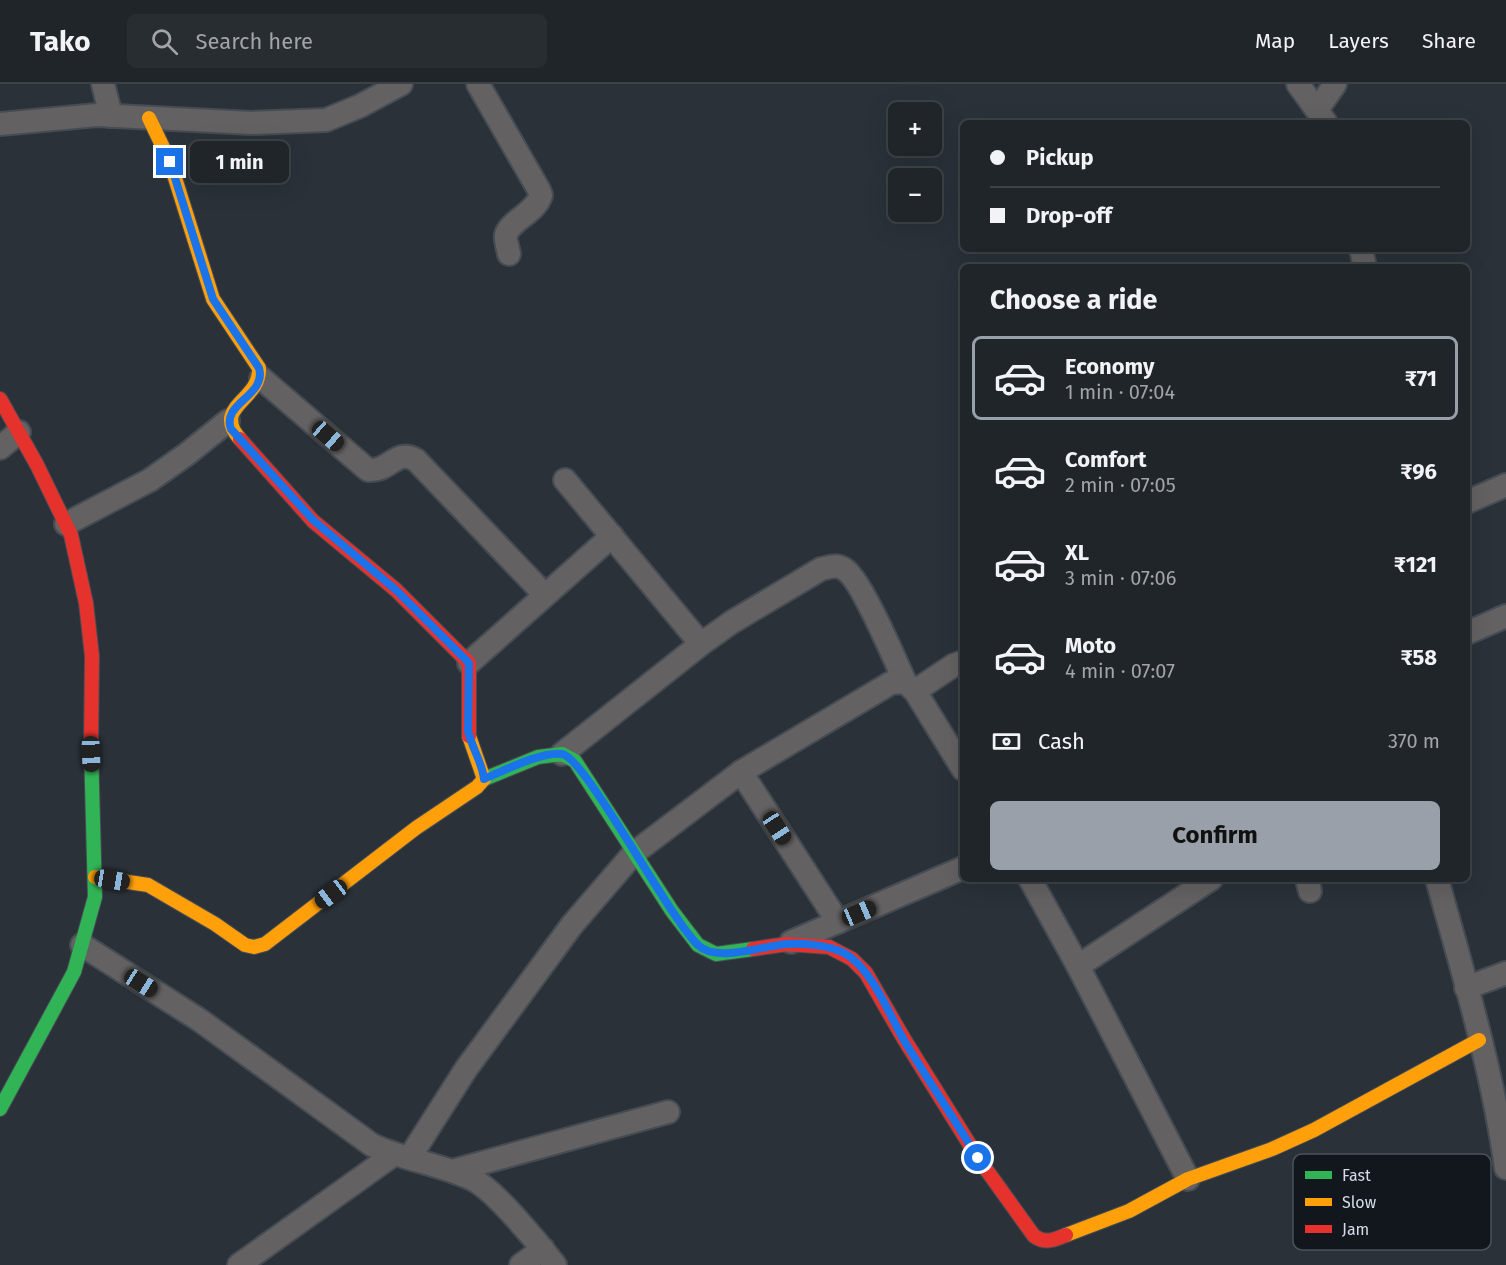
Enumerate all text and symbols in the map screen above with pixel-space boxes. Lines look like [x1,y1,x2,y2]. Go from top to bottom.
search box [127,14,547,68]
text: Tako [30,25,91,58]
icon: search [148,25,181,58]
text: Search here [196,28,313,55]
text: Map [1255,28,1295,54]
text: Layers [1328,28,1389,54]
text: Share [1422,28,1476,54]
map controls [888,102,942,222]
button: + [888,102,942,156]
callout: 1 min [191,141,290,183]
text: Pickup [1026,144,1094,171]
route end [156,148,183,175]
text: 1 min [215,150,264,174]
button: − [888,168,942,222]
text: Drop-off [1026,202,1112,229]
text: Choose a ride [990,284,1157,316]
icon: car [993,351,1047,405]
text: Economy [1065,353,1154,380]
text: ₹71 [1405,365,1437,392]
text: 1 min · 07:04 [1065,380,1175,404]
car [309,417,347,455]
icon: car [993,444,1047,498]
text: Comfort [1065,446,1146,473]
text: ₹96 [1400,458,1437,485]
text: 2 min · 07:05 [1065,473,1176,497]
icon: car [993,537,1047,591]
text: XL [1065,539,1089,566]
text: ₹121 [1394,551,1437,578]
text: 3 min · 07:06 [1065,566,1176,590]
icon: car [993,630,1047,684]
text: Moto [1065,632,1116,659]
text: ₹58 [1401,644,1437,671]
text: 4 min · 07:07 [1065,659,1175,683]
icon: cash [990,725,1023,758]
text: Cash [1038,728,1085,755]
text: 370 m [1388,729,1440,753]
car [81,736,101,772]
button: Confirm [990,801,1440,870]
car [760,808,794,848]
car [93,868,131,892]
car [311,876,351,912]
car [839,898,879,928]
car [121,966,161,1000]
route start [964,1144,991,1171]
legend [1293,1154,1491,1250]
text: Fast [1342,1166,1371,1185]
text: Slow [1342,1193,1377,1212]
text: Jam [1342,1220,1369,1239]

